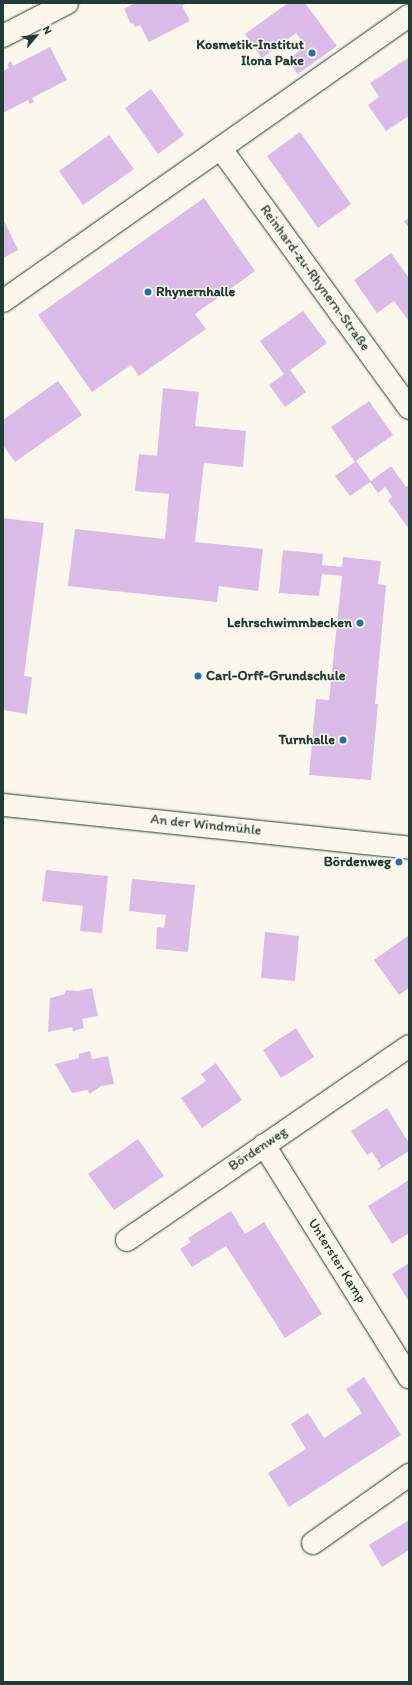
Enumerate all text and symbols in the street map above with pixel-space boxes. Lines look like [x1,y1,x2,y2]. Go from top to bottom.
north arrow [16,16,56,56]
text: N [40,24,55,36]
place label: Kosmetik-Institut Ilona Pake [196,37,304,70]
marker: Kosmetik-Institut Ilona Pake [307,48,317,58]
street label: Reinhard-zu-Rhynern-Straße [256,202,374,354]
place label: Rhynernhalle [156,284,235,300]
marker: Rhynernhalle [143,287,153,297]
place label: Lehrschwimmbecken [227,615,352,631]
marker: Lehrschwimmbecken [355,618,365,628]
place label: Carl-Orff-Grundschule [206,668,345,684]
marker: Carl-Orff-Grundschule [193,671,203,681]
place label: Turnhalle [278,732,335,748]
marker: Turnhalle [338,735,348,745]
street label: An der Windmühle [150,811,262,839]
place label: Bördenweg [324,854,391,870]
marker: Bördenweg [394,857,404,867]
street label: Bördenweg [225,1123,291,1175]
street label: Unterster Kamp [304,1216,370,1306]

